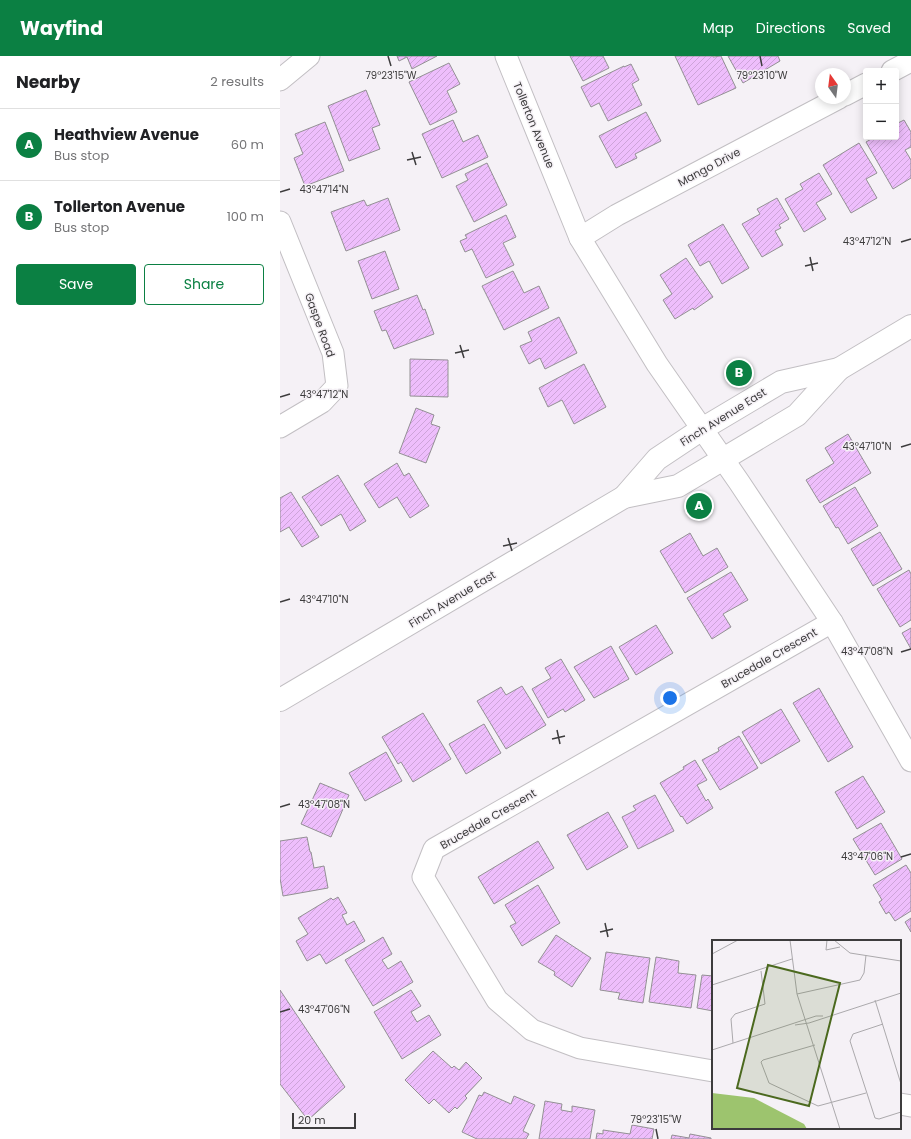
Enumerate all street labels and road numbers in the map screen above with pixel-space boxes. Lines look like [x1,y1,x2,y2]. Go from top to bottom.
street label: Tollerton Avenue [509,80,559,171]
street label: Mango Drive [675,144,743,190]
street label: Gaspe Road [301,291,339,359]
street label: Finch Avenue East [677,384,769,450]
street label: Finch Avenue East [405,567,499,631]
street label: Brucedale Crescent [718,624,820,692]
street label: Brucedale Crescent [437,785,539,853]

